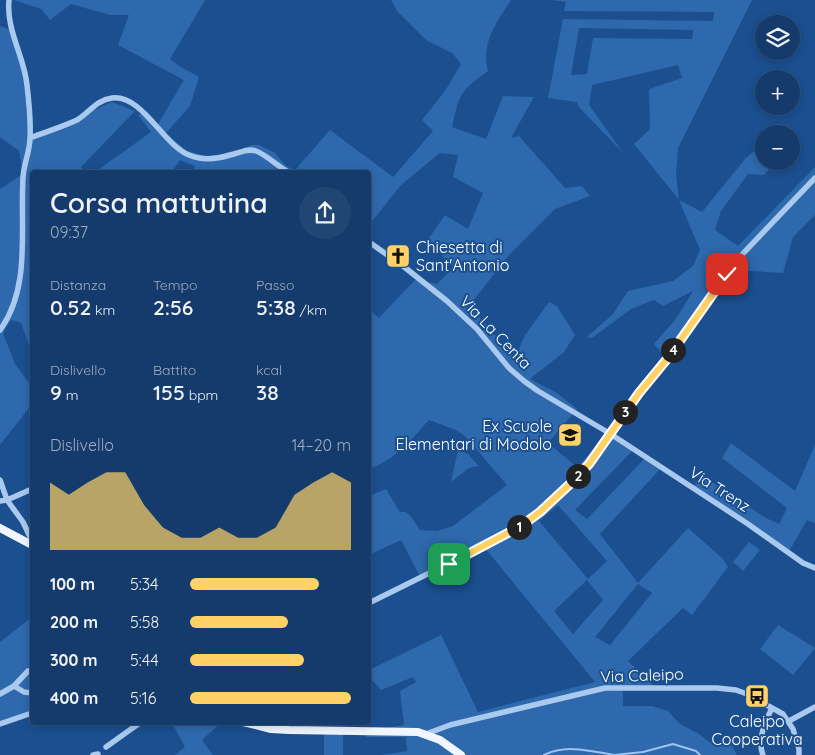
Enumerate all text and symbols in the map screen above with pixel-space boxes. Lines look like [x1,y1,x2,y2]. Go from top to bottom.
map controls [755,15,800,170]
button: layers [755,15,800,60]
button: + [755,70,800,115]
button: − [755,125,800,170]
text: Corsa mattutina [50,185,268,220]
button: share [299,187,351,239]
text: 09:37 [50,222,88,242]
place label: Chiesetta di Sant'Antonio [416,237,509,275]
church icon: Chiesetta di Sant'Antonio [385,243,411,269]
pin [706,253,748,295]
icon: check [713,260,741,288]
text: Distanza [50,276,106,294]
text: Tempo [153,276,197,294]
text: Passo [256,276,294,294]
street label: Via La Centa [456,291,536,373]
text: 0.52 [50,294,91,320]
text: 2:56 [153,294,193,320]
text: 5:38 [256,294,296,320]
text: km [91,301,115,319]
text: /km [296,301,327,319]
pin: 4 [660,338,686,362]
text: 4 [669,341,678,359]
text: Dislivello [50,361,106,379]
text: Battito [153,361,196,379]
text: kcal [256,361,282,379]
text: 9 [50,379,62,405]
text: 155 [153,379,185,405]
text: 38 [256,379,279,405]
text: m [62,386,78,404]
text: bpm [185,386,218,404]
pin: 3 [612,400,638,424]
text: 3 [622,403,629,421]
place label: Ex Scuole Elementari di Modolo [395,416,552,454]
school or university icon: Ex Scuole Elementari di Modolo [557,422,583,448]
text: Dislivello [50,435,114,455]
text: 14–20 m [291,435,351,455]
street label: Via Trenz [686,462,754,516]
pin: 2 [566,464,590,488]
text: 2 [575,467,582,485]
pin: 1 [506,514,532,540]
text: 1 [517,518,522,536]
pin [428,543,470,585]
icon: arrive [435,550,463,578]
text: 100 m [50,574,95,594]
text: 5:34 [130,574,159,594]
text: 200 m [50,612,98,632]
text: 5:58 [130,612,159,632]
text: 300 m [50,650,97,670]
text: 5:44 [130,650,159,670]
street label: Via Caleipo [600,664,684,686]
bus stop icon: Caleipo Cooperativa [744,683,770,709]
text: 400 m [50,688,98,708]
text: 5:16 [130,688,156,708]
place label: Caleipo Cooperativa [711,711,803,749]

